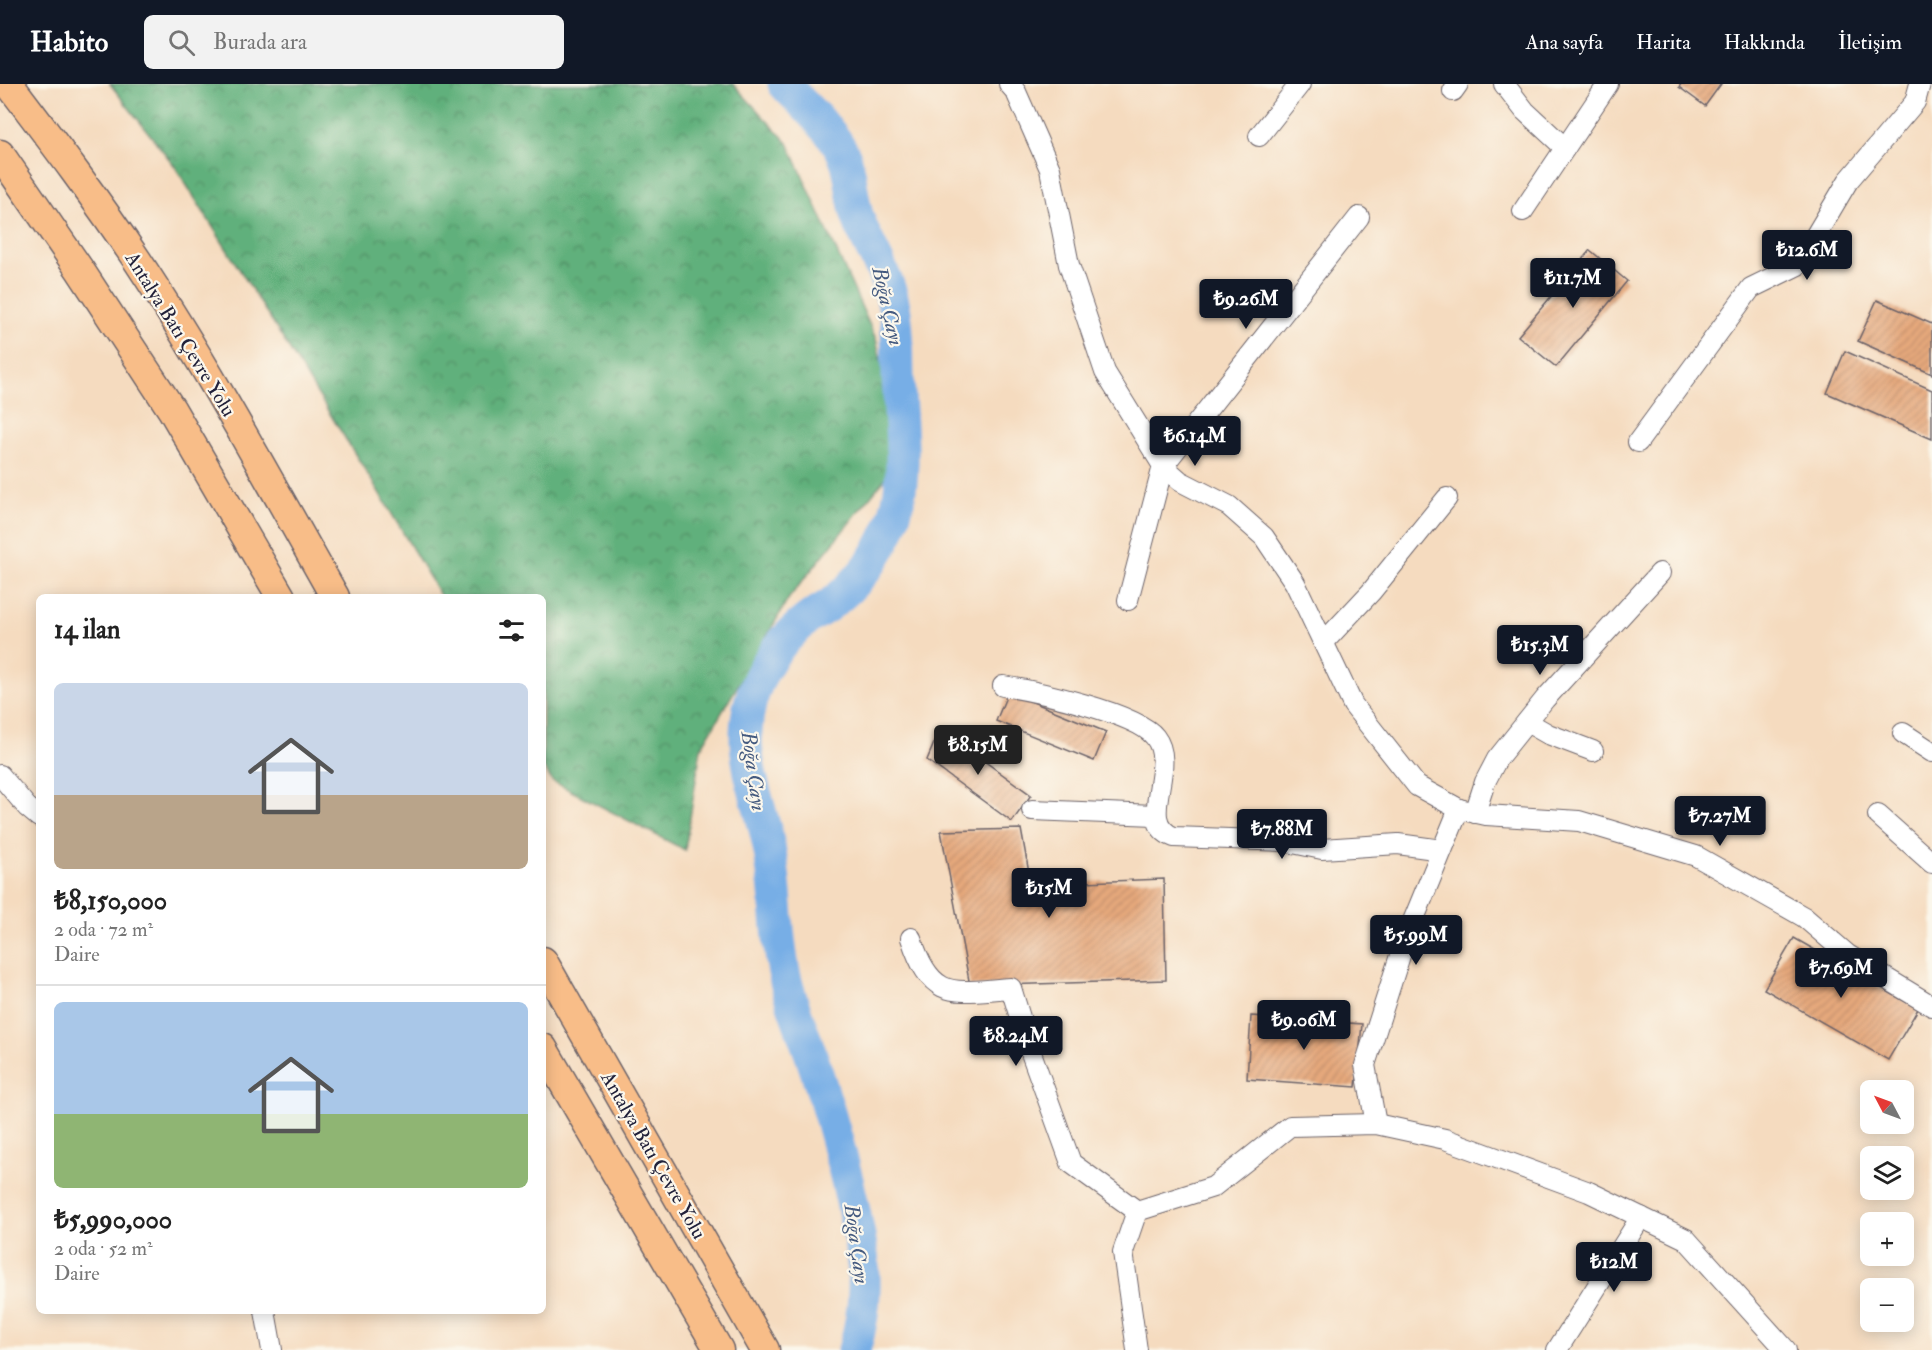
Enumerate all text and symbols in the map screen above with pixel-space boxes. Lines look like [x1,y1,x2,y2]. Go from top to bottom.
search box [144,15,564,69]
text: Habito [30,25,108,60]
icon: search [165,26,198,59]
text: Burada ara [213,28,307,56]
text: Ana sayfa [1526,29,1603,56]
text: Harita [1636,29,1691,56]
text: Hakkında [1724,29,1805,56]
text: İletişim [1838,29,1902,56]
pin: ₺12.6M [1758,230,1856,281]
text: ₺12.6M [1776,237,1838,262]
street label: Antalya Batı Çevre Yolu [119,246,241,421]
pin: ₺11.7M [1524,258,1622,309]
water label: Boğa Çayı [865,263,910,348]
text: ₺11.7M [1544,265,1602,290]
pin: ₺9.26M [1197,279,1295,330]
text: ₺9.26M [1213,286,1279,311]
pin: ₺6.14M [1146,416,1244,467]
text: ₺6.14M [1164,423,1226,448]
text: 14 ilan [54,614,120,646]
icon: filters [495,614,528,647]
pin: ₺15.3M [1491,625,1589,676]
text: ₺15.3M [1511,632,1569,657]
icon: home [237,722,345,830]
pin: ₺8.15M [929,725,1027,776]
water label: Boğa Çayı [734,728,772,813]
text: ₺8.15M [948,732,1008,757]
pin: ₺7.27M [1671,796,1769,847]
text: ₺7.27M [1689,803,1751,828]
pin: ₺7.88M [1233,809,1331,860]
text: ₺7.88M [1251,816,1313,841]
pin: ₺15M [1013,868,1085,919]
text: ₺15M [1026,875,1072,900]
text: ₺8,150,000 [54,885,167,917]
pin: ₺5.99M [1367,915,1465,966]
text: 2 oda · 72 m² [54,917,153,942]
text: ₺5.99M [1384,922,1448,947]
text: Daire [54,942,100,967]
pin: ₺7.69M [1792,948,1890,999]
text: ₺7.69M [1809,955,1873,980]
pin: ₺9.06M [1255,1000,1353,1051]
text: ₺9.06M [1271,1007,1337,1032]
pin: ₺8.24M [967,1016,1065,1067]
text: ₺8.24M [984,1023,1048,1048]
icon: home [237,1041,345,1149]
street label: Antalya Batı Çevre Yolu [595,1066,712,1244]
north arrow [1860,1080,1914,1134]
map controls [1860,1080,1914,1332]
button: layers [1860,1146,1914,1200]
water label: Boğa Çayı [837,1201,875,1286]
text: ₺5,990,000 [54,1204,172,1236]
button: + [1860,1212,1914,1266]
text: 2 oda · 52 m² [54,1236,153,1261]
pin: ₺12M [1578,1242,1650,1293]
text: ₺12M [1590,1249,1638,1274]
text: Daire [54,1261,100,1286]
button: − [1860,1278,1914,1332]

